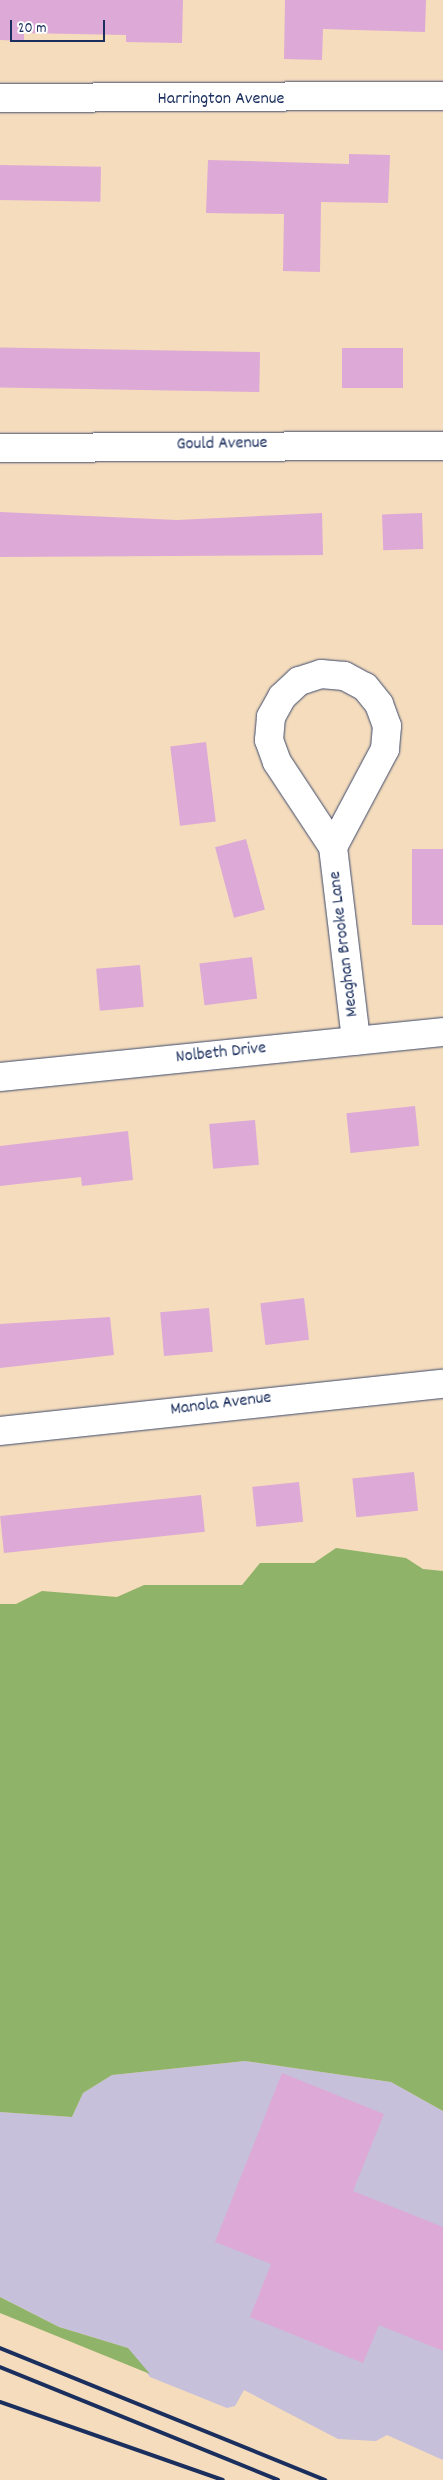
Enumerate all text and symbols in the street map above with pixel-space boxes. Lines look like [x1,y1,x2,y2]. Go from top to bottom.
scale bar [12,10,108,42]
text: 20 m [18,18,46,40]
street label: Harrington Avenue [158,89,284,111]
street label: Gould Avenue [176,433,268,457]
street label: Meaghan Brooke Lane [325,870,365,1018]
street label: Nolbeth Drive [175,1039,267,1069]
street label: Manola Avenue [169,1388,273,1422]

